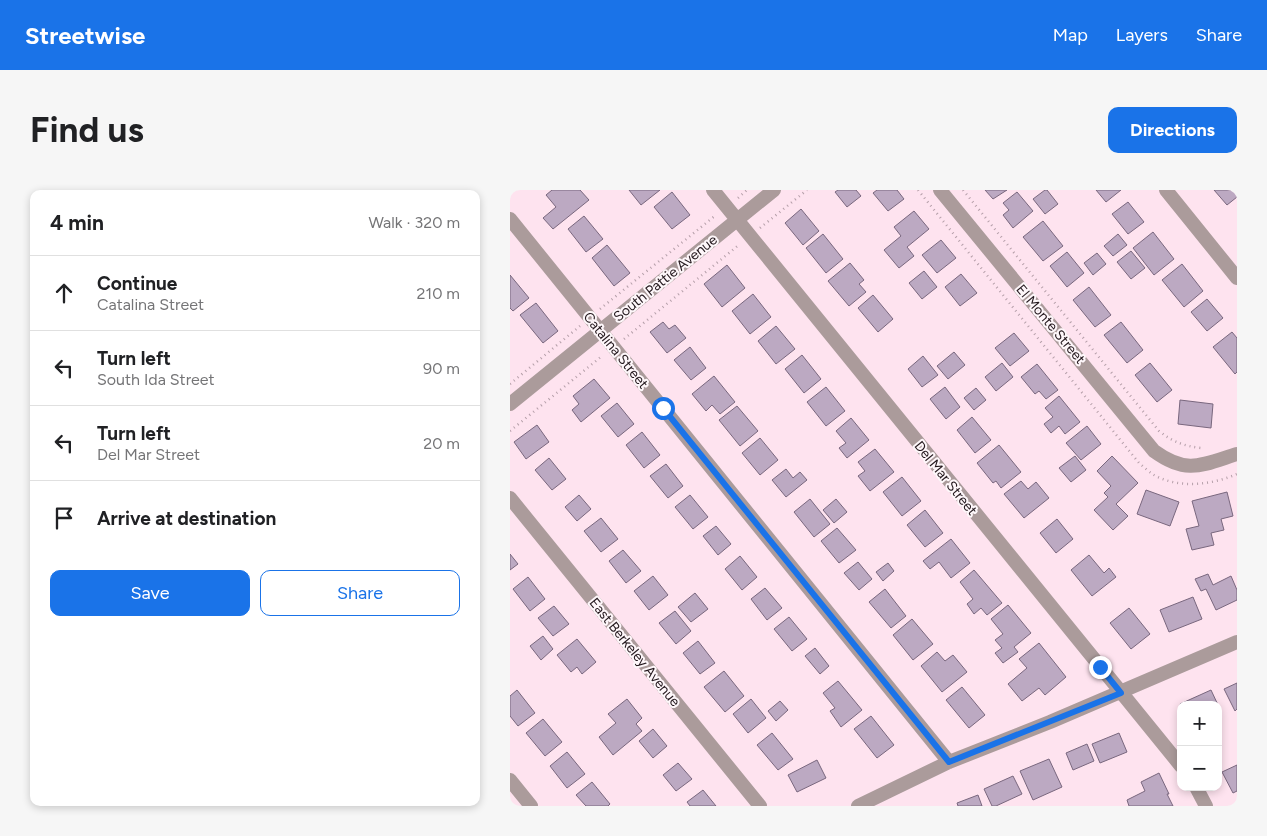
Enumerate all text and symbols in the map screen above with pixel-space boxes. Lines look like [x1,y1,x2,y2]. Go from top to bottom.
text: Streetwise [25,21,145,50]
text: Map [1053,24,1088,46]
text: Layers [1116,24,1168,46]
text: Share [1196,24,1242,46]
button: Directions [1108,107,1237,153]
text: Find us [30,109,144,151]
text: 4 min [50,210,104,235]
text: Walk · 320 m [368,213,460,232]
street label: South Pattie Avenue [610,231,721,325]
text: Continue [97,272,177,295]
icon: ahead [50,279,78,307]
street label: El Monte Street [1013,281,1089,367]
text: 210 m [417,284,460,303]
text: Catalina Street [97,295,204,314]
street label: Catalina Street [580,309,652,392]
text: Turn left [97,347,171,370]
icon: left [50,354,78,382]
text: 90 m [423,359,460,378]
text: South Ida Street [97,370,215,389]
route start [652,397,675,420]
text: Turn left [97,422,171,445]
icon: left [50,429,78,457]
text: 20 m [423,434,460,453]
street label: Del Mar Street [911,438,981,519]
text: Del Mar Street [97,445,200,464]
icon: arrive [50,504,78,532]
text: Arrive at destination [97,507,276,530]
button: Save [50,570,250,616]
button: Share [260,570,460,616]
street label: East Berkeley Avenue [586,595,684,710]
route end [1089,656,1112,679]
map controls [1177,701,1222,791]
button: + [1177,701,1222,746]
button: − [1177,746,1222,791]

